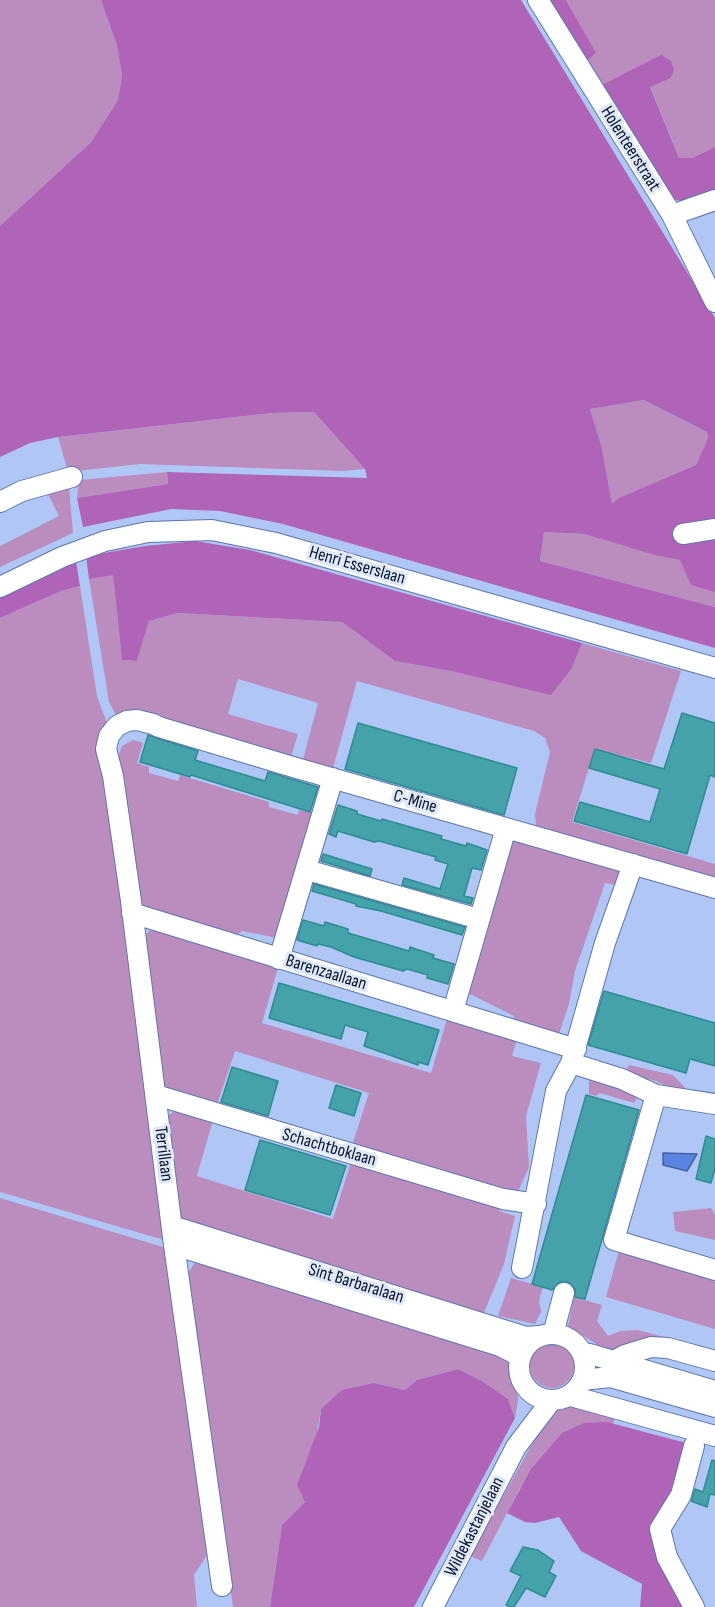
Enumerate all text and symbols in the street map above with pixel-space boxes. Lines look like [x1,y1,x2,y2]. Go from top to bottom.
street label: Holenteerstraat [595,103,665,195]
street label: Henri Esserslaan [306,542,408,590]
street label: C-Mine [391,786,439,818]
street label: Barenzaallaan [283,950,369,996]
street label: Schachtboklaan [280,1124,378,1172]
street label: Terrillaan [149,1125,177,1183]
street label: Sint Barbaralaan [306,1259,406,1309]
street label: Wildekastanjelaan [441,1474,509,1580]

